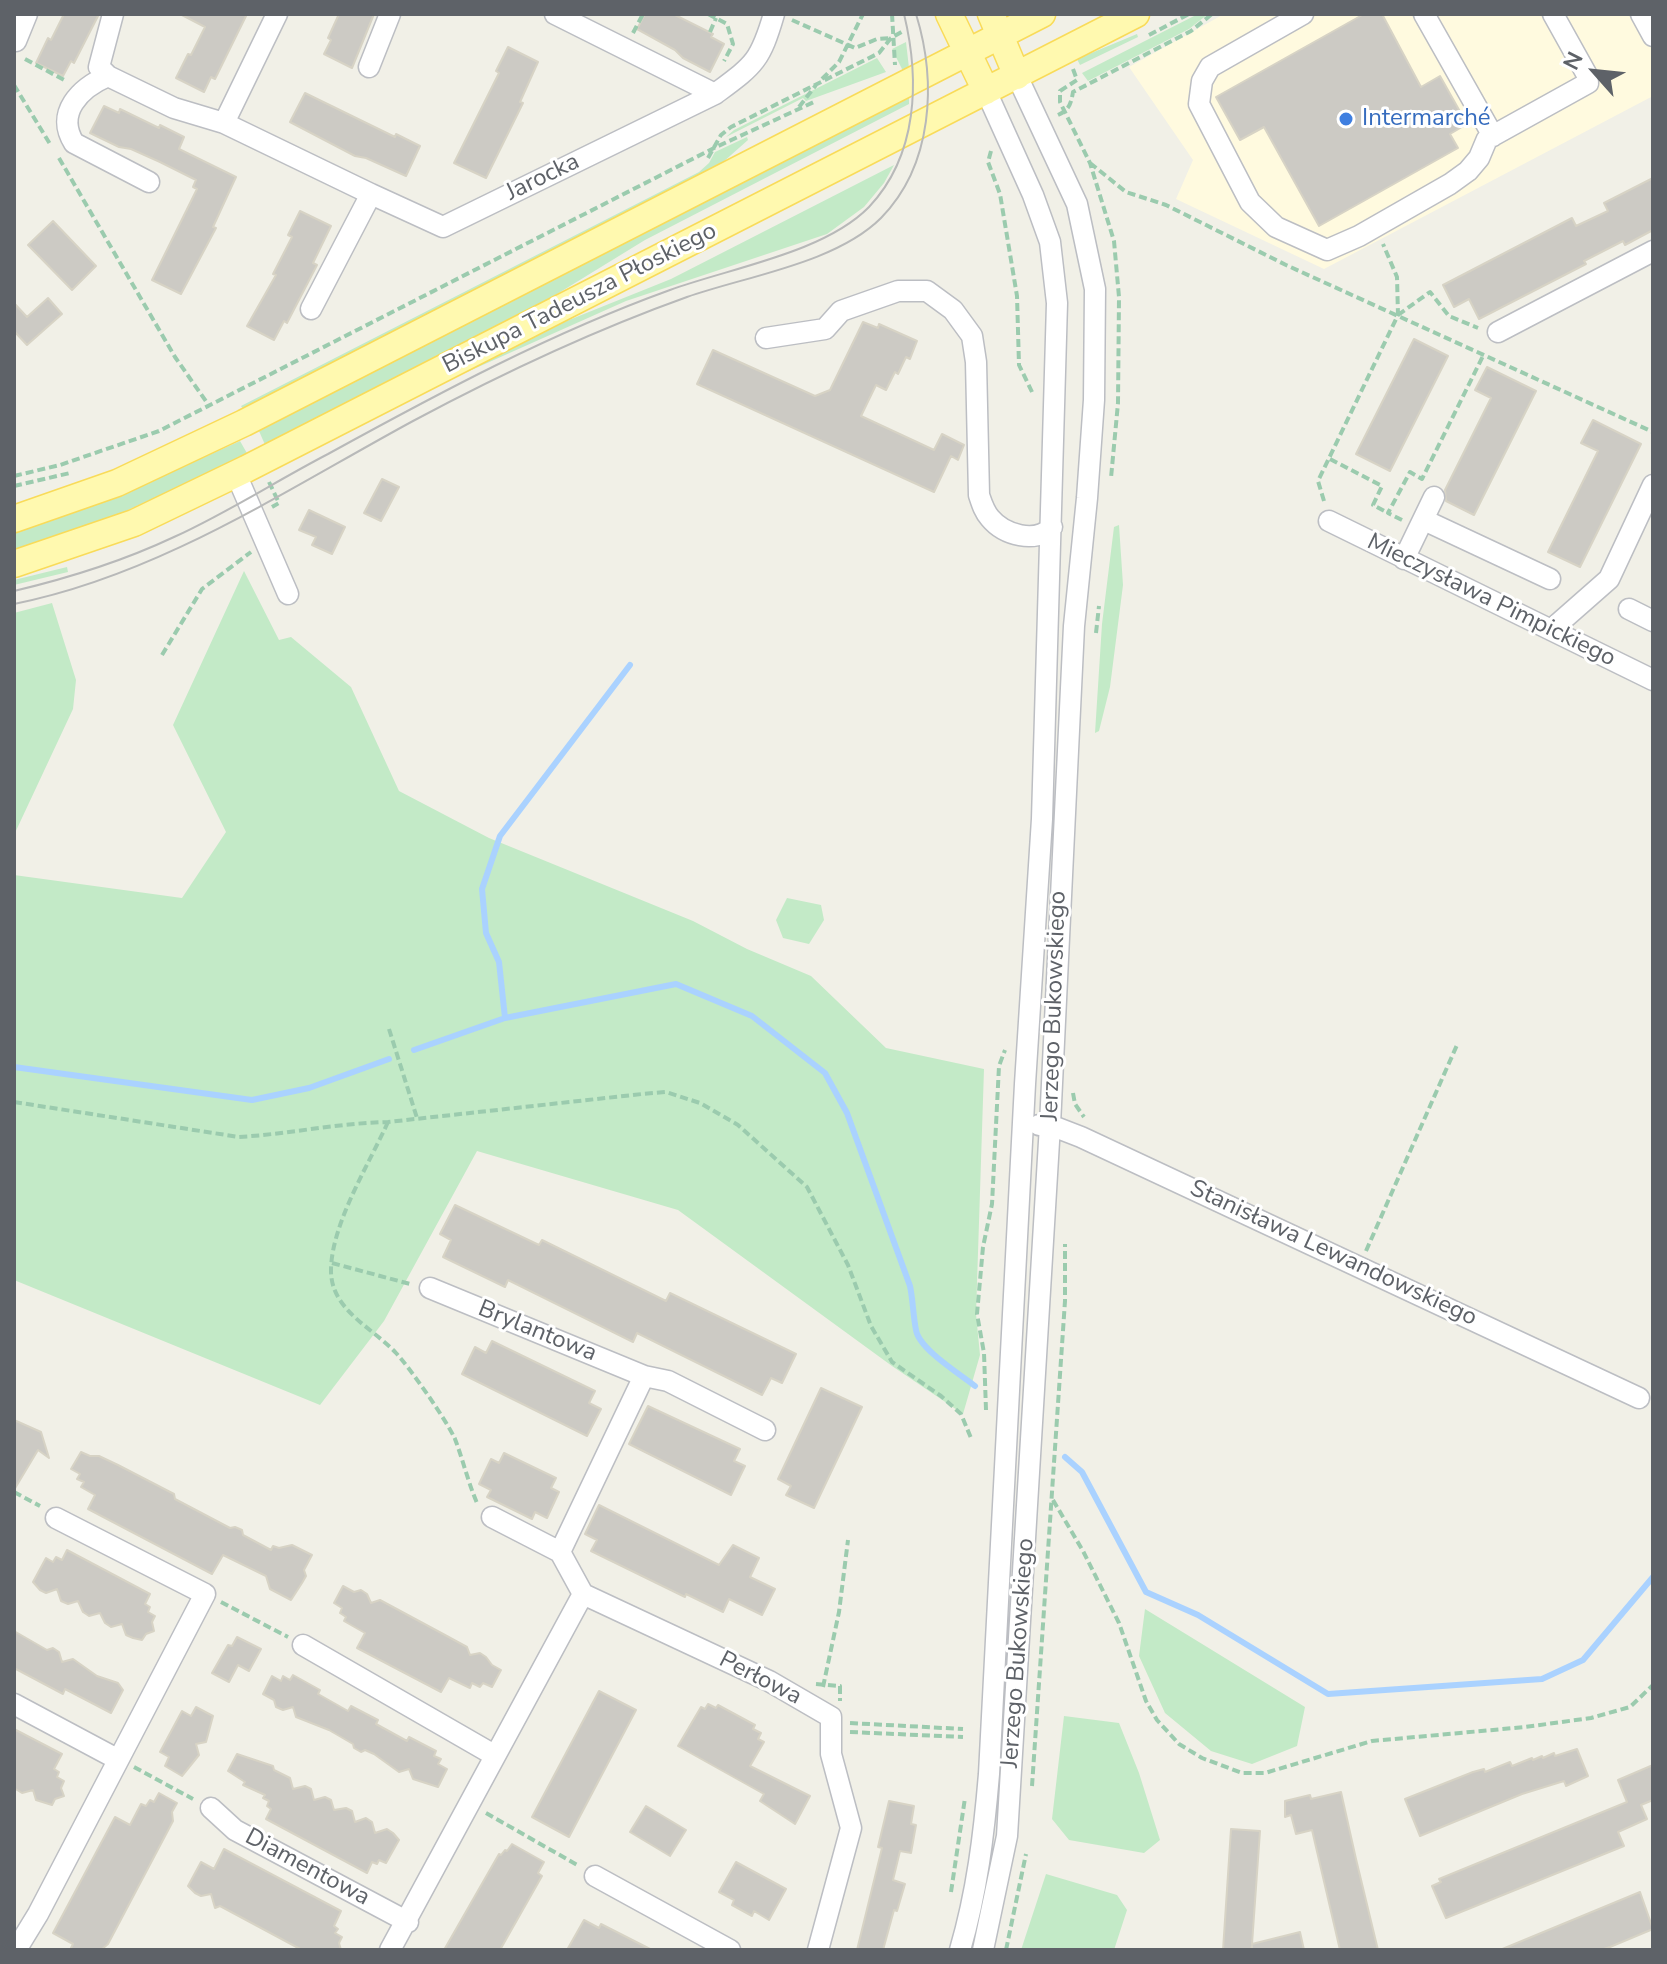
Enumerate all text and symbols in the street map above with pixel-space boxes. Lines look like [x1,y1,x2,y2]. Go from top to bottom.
north arrow [1555,32,1635,112]
text: N [1557,47,1591,75]
place label: Intermarché [1362,105,1491,133]
marker: Intermarché [1337,110,1355,128]
street label: Jarocka [502,148,584,208]
street label: Biskupa Tadeusza Płoskiego [438,217,722,381]
street label: Mieczysława Pimpickiego [1362,528,1620,674]
street label: Jerzego Bukowskiego [1037,890,1073,1122]
street label: Stanisława Lewandowskiego [1185,1175,1481,1333]
street label: Brylantowa [473,1295,601,1369]
street label: Jerzego Bukowskiego [997,1537,1041,1769]
street label: Perłowa [714,1646,806,1712]
street label: Diamentowa [240,1823,374,1913]

